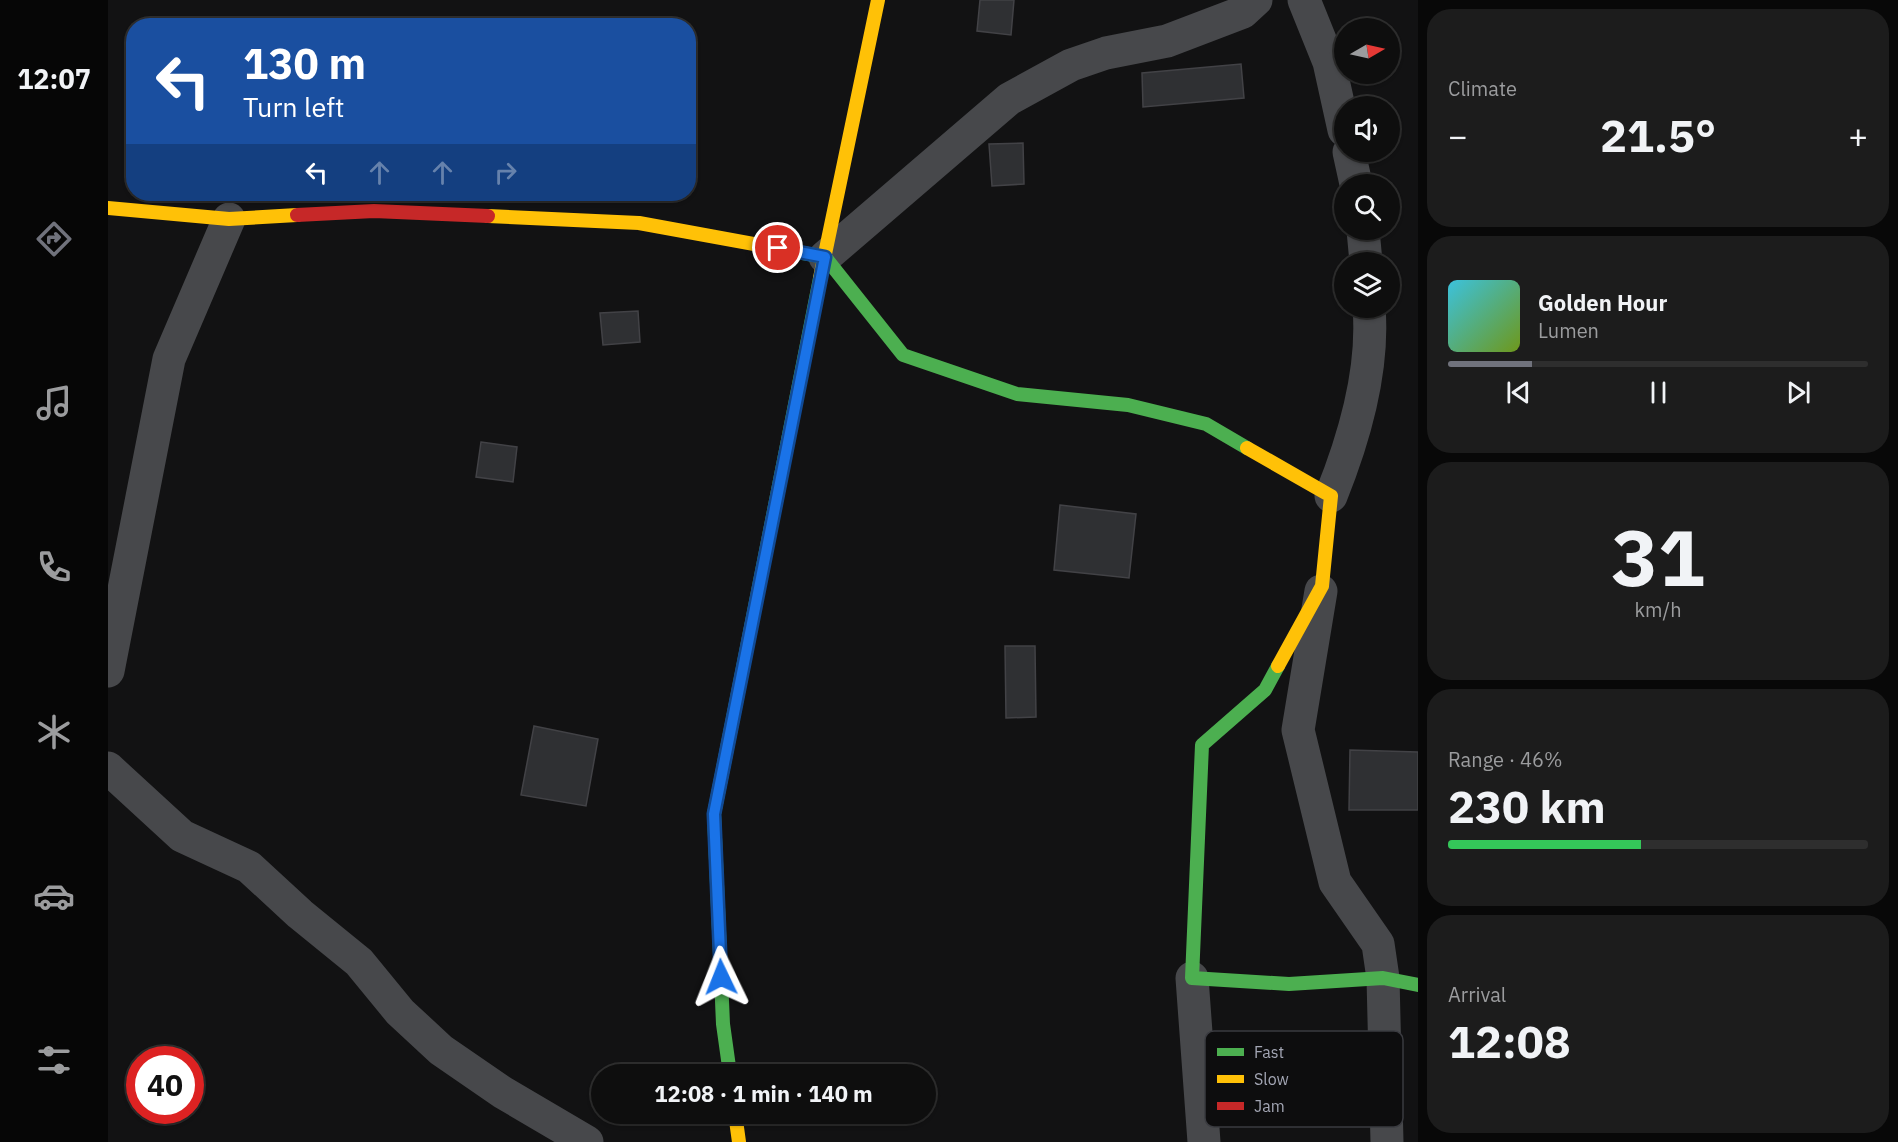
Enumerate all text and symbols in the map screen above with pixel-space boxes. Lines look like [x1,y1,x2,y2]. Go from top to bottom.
north arrow [1334,18,1400,84]
map controls [1334,18,1400,318]
text: 130 m [243,36,366,91]
icon: left [144,42,222,120]
text: 12:07 [17,61,91,96]
text: Climate [1448,75,1517,102]
text: Turn left [243,89,344,124]
button: sound [1334,96,1400,162]
text: 21.5° [1600,106,1716,164]
text: − [1448,114,1468,157]
text: + [1848,114,1868,157]
icon: left [300,156,333,189]
icon: ahead [363,156,396,189]
icon: ahead [426,156,459,189]
icon: right [489,156,522,189]
button: search [1334,174,1400,240]
icon: directions [33,218,75,260]
pin [752,222,803,273]
icon: arrive [761,231,794,264]
button: layers [1334,252,1400,318]
text: Golden Hour [1538,288,1667,317]
text: Lumen [1538,317,1599,344]
icon: previous [1502,376,1535,409]
icon: pause [1642,376,1675,409]
icon: next [1782,376,1815,409]
icon: music [33,382,75,424]
text: 31 [1611,506,1705,607]
icon: phone [33,546,75,588]
text: km/h [1634,596,1682,623]
icon: climate [33,711,75,753]
text: Range · 46% [1448,746,1563,773]
text: 230 km [1448,777,1606,835]
icon: car [33,875,75,917]
position arrow [689,945,753,1009]
text: Arrival [1448,981,1506,1008]
text: 12:08 [1448,1012,1571,1070]
legend [1205,1031,1403,1127]
icon: filters [33,1039,75,1081]
text: Fast [1254,1042,1284,1062]
speed limit sign: 40 [126,1046,204,1124]
text: Slow [1254,1069,1289,1089]
text: 12:08 · 1 min · 140 m [654,1079,873,1108]
text: Jam [1254,1096,1285,1116]

